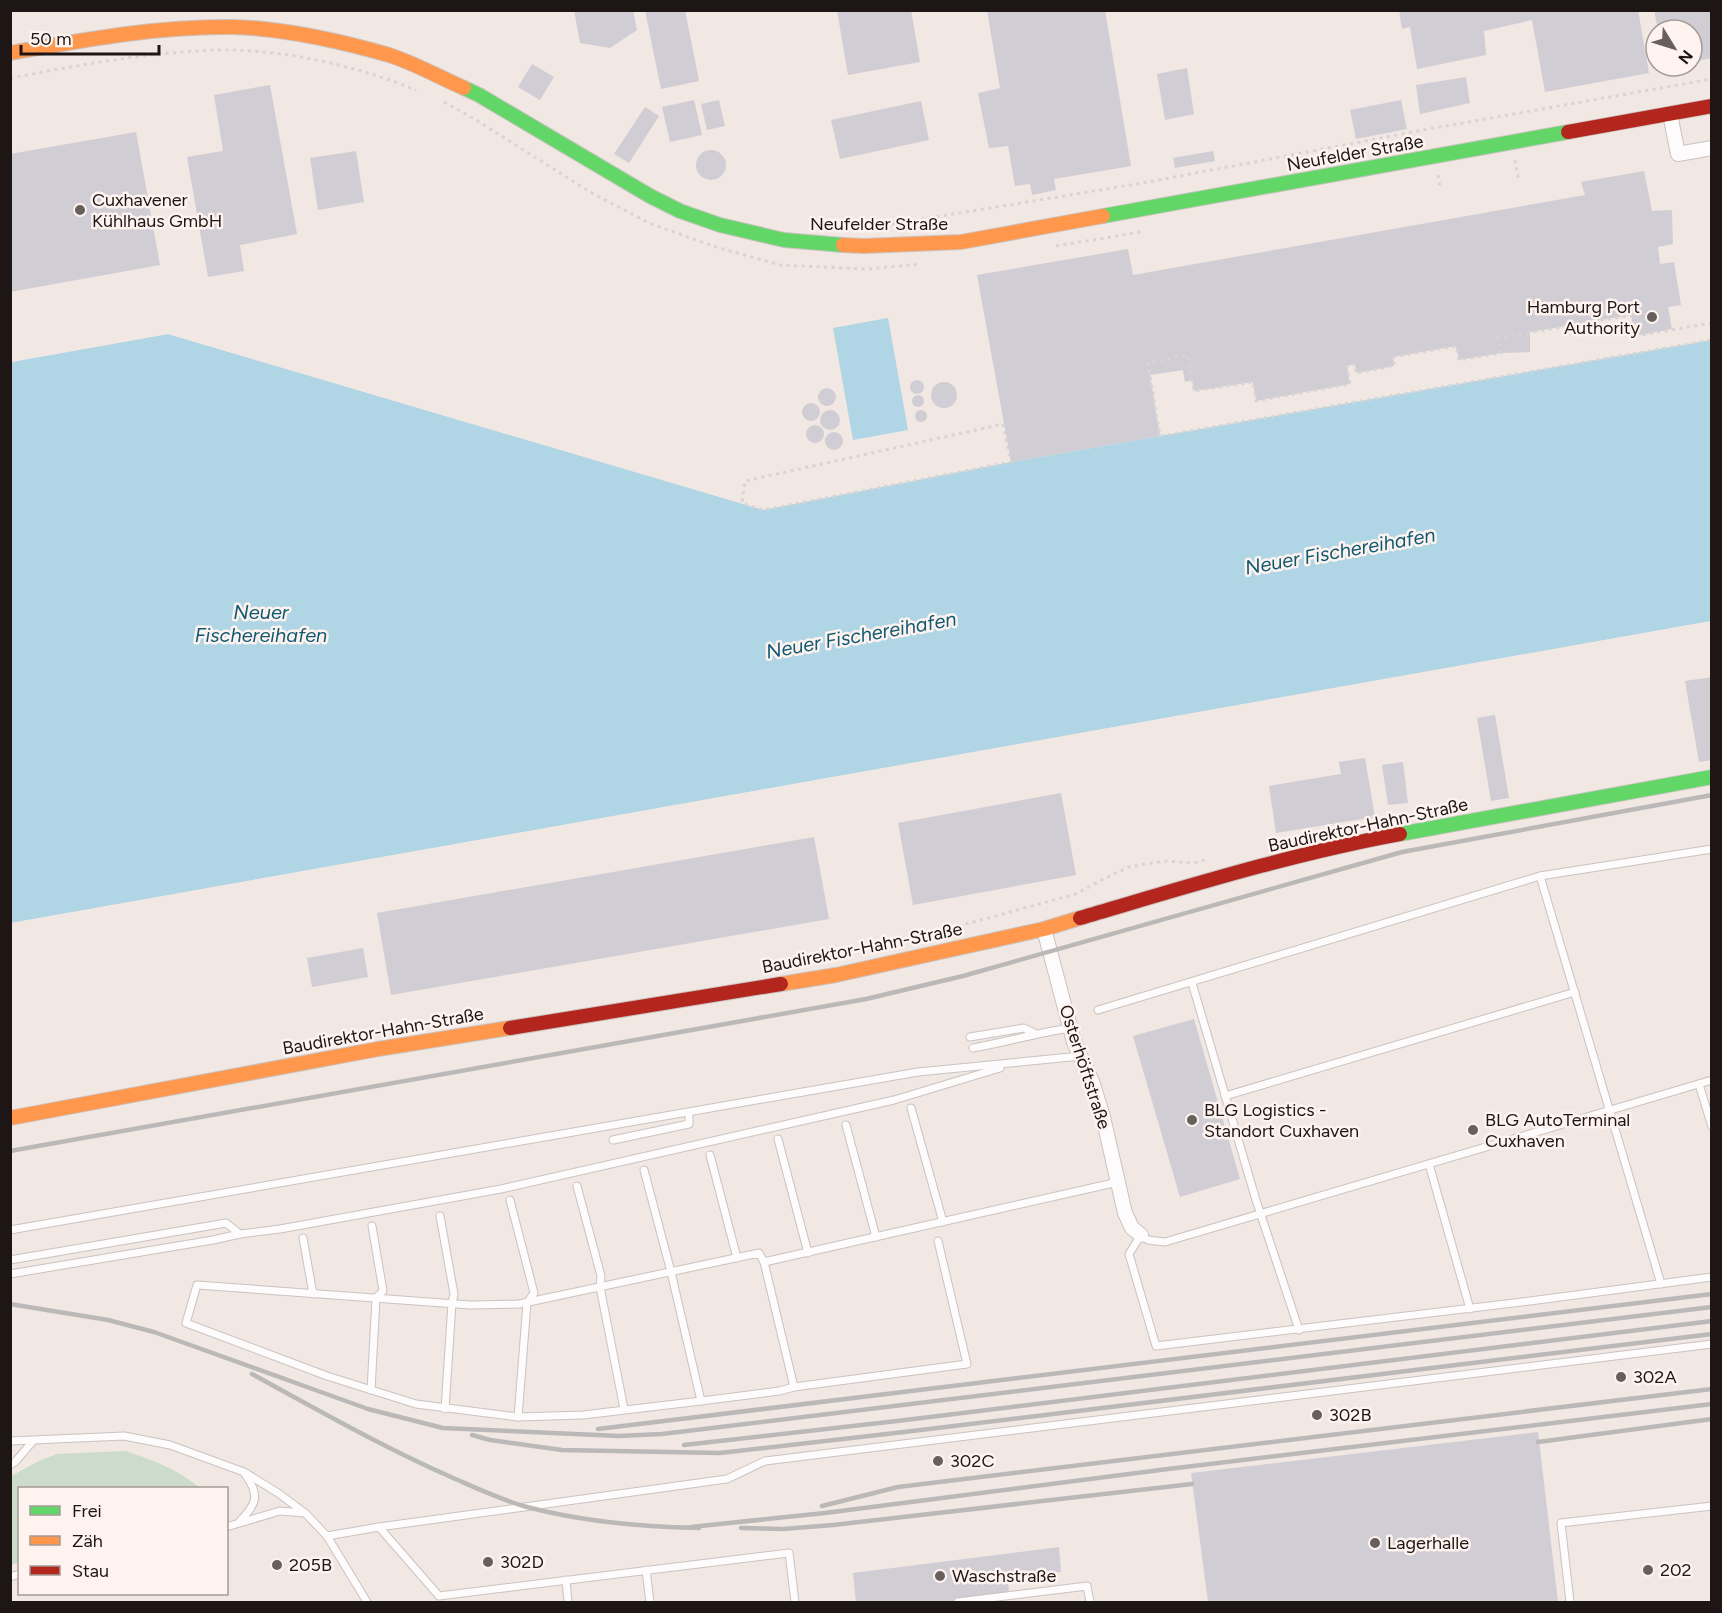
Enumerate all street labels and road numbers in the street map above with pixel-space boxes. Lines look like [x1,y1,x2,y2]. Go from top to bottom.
street label: Neufelder Straße [1285,130,1425,176]
street label: Neufelder Straße [810,213,948,235]
street label: Baudirektor-Hahn-Straße [1266,793,1470,857]
street label: Baudirektor-Hahn-Straße [760,918,964,978]
street label: Baudirektor-Hahn-Straße [281,1002,485,1060]
street label: Osterhöftstraße [1055,1002,1116,1132]

